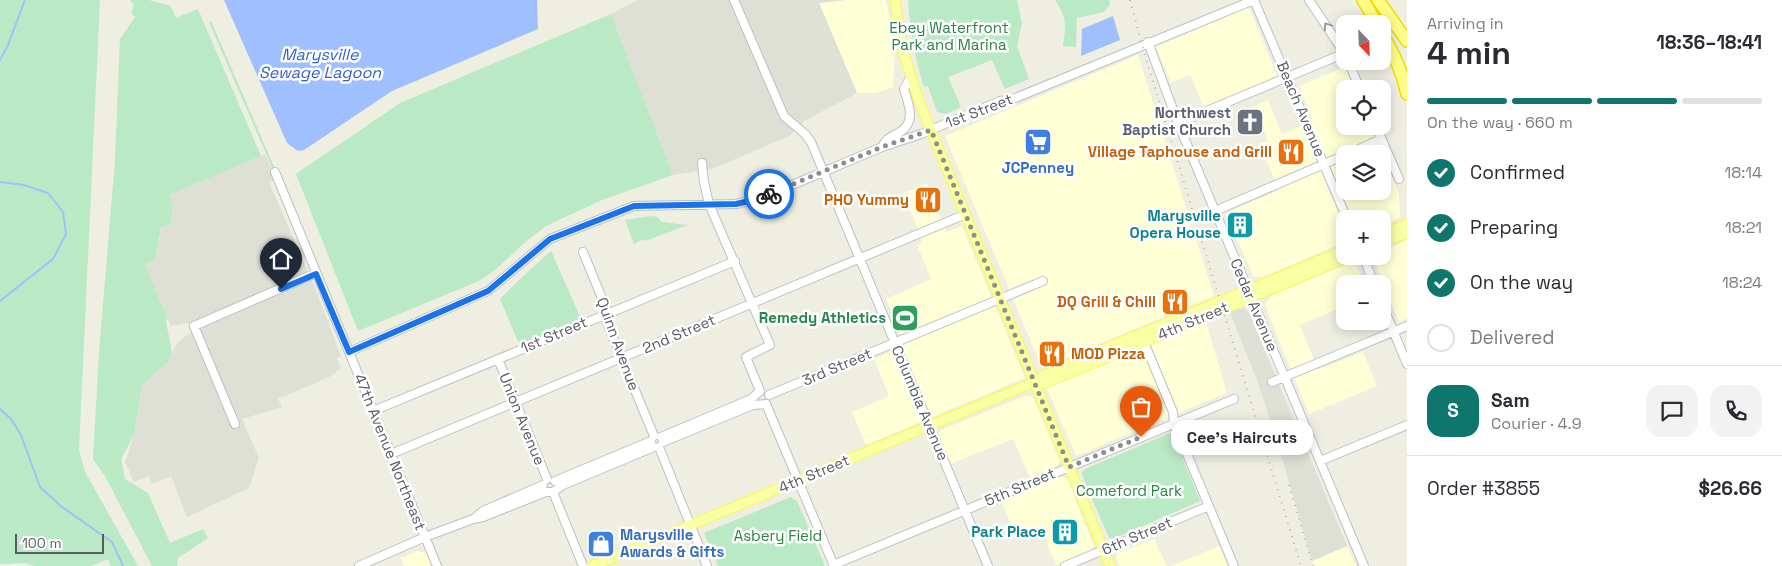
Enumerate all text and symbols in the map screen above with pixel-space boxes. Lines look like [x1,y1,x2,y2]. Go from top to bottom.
text: Arriving in [1427,13,1504,34]
north arrow [1336,15,1391,70]
map controls [1336,15,1391,330]
park label: Ebey Waterfront Park and Marina [889,18,1009,54]
one-way arrow [1324,23,1333,32]
text: 18:36–18:41 [1656,30,1762,55]
text: 4 min [1427,33,1511,73]
water label: Marysville Sewage Lagoon [259,44,382,83]
street label: Beach Avenue [1273,58,1330,160]
button: locate [1336,80,1391,135]
street label: 1st Street [942,89,1015,132]
place label: Northwest Baptist Church [1122,103,1231,139]
church icon: Northwest Baptist Church [1235,107,1265,137]
text: On the way · 660 m [1427,112,1573,133]
supermarket icon: JCPenney [1023,127,1053,157]
restaurant icon: Village Taphouse and Grill [1276,137,1306,167]
place label: Village Taphouse and Grill [1088,142,1272,161]
button: layers [1336,145,1391,200]
place label: JCPenney [1002,158,1074,177]
icon: check [1427,159,1455,187]
text: Confirmed [1470,160,1565,185]
text: 18:14 [1725,162,1762,183]
courier [744,169,794,219]
icon: bike [755,180,783,208]
restaurant icon: PHO Yummy [913,185,943,215]
place label: PHO Yummy [824,190,909,209]
place label: Marysville Opera House [1130,206,1221,242]
building icon: Marysville Opera House [1225,210,1255,240]
button: + [1336,210,1391,265]
icon: check [1427,214,1455,242]
text: Preparing [1470,215,1558,240]
text: 18:21 [1725,217,1762,238]
pin [260,238,302,289]
icon: home [267,245,295,273]
street label: Cedar Avenue [1226,255,1283,354]
icon: check [1427,269,1455,297]
text: On the way [1470,270,1573,295]
text: 18:24 [1722,272,1762,293]
button: − [1336,275,1391,330]
restaurant icon: DQ Grill & Chill [1160,287,1190,317]
place label: DQ Grill & Chill [1057,292,1156,311]
street label: Quinn Avenue [593,295,644,393]
street label: 4th Street [1154,297,1231,344]
sports icon: Remedy Athletics [890,303,920,333]
place label: Remedy Athletics [759,308,886,327]
street label: 2nd Street [639,310,718,357]
street label: 1st Street [518,312,590,357]
text: Delivered [1470,325,1555,350]
restaurant icon: MOD Pizza [1037,339,1067,369]
street label: Columbia Avenue [888,342,953,463]
street label: 3rd Street [799,343,875,390]
place label: MOD Pizza [1071,344,1145,363]
street label: Union Avenue [495,370,550,468]
street label: 47th Avenue Northeast [350,371,431,533]
button: chat [1646,385,1698,437]
button: phone [1710,385,1762,437]
pin [1120,386,1162,437]
text: Sam [1491,388,1530,413]
icon: bag [1127,393,1155,421]
text: S [1447,398,1459,423]
text: Courier · 4.9 [1491,413,1581,434]
callout: Cee's Haircuts [1171,420,1314,454]
text: Cee's Haircuts [1187,427,1297,448]
street label: 4th Street [775,450,852,497]
street label: 5th Street [982,463,1058,510]
text: Order #3855 [1427,476,1540,501]
text: $26.66 [1699,476,1762,501]
park label: Comeford Park [1076,481,1182,500]
street label: 6th Street [1099,512,1175,559]
building icon: Park Place [1050,517,1080,547]
place label: Park Place [971,522,1046,541]
place label: Marysville Awards & Gifts [620,525,725,561]
park label: Asbery Field [734,526,822,545]
shop icon: Marysville Awards & Gifts [586,529,616,559]
scale bar [15,531,104,554]
text: 100 m [22,534,61,552]

